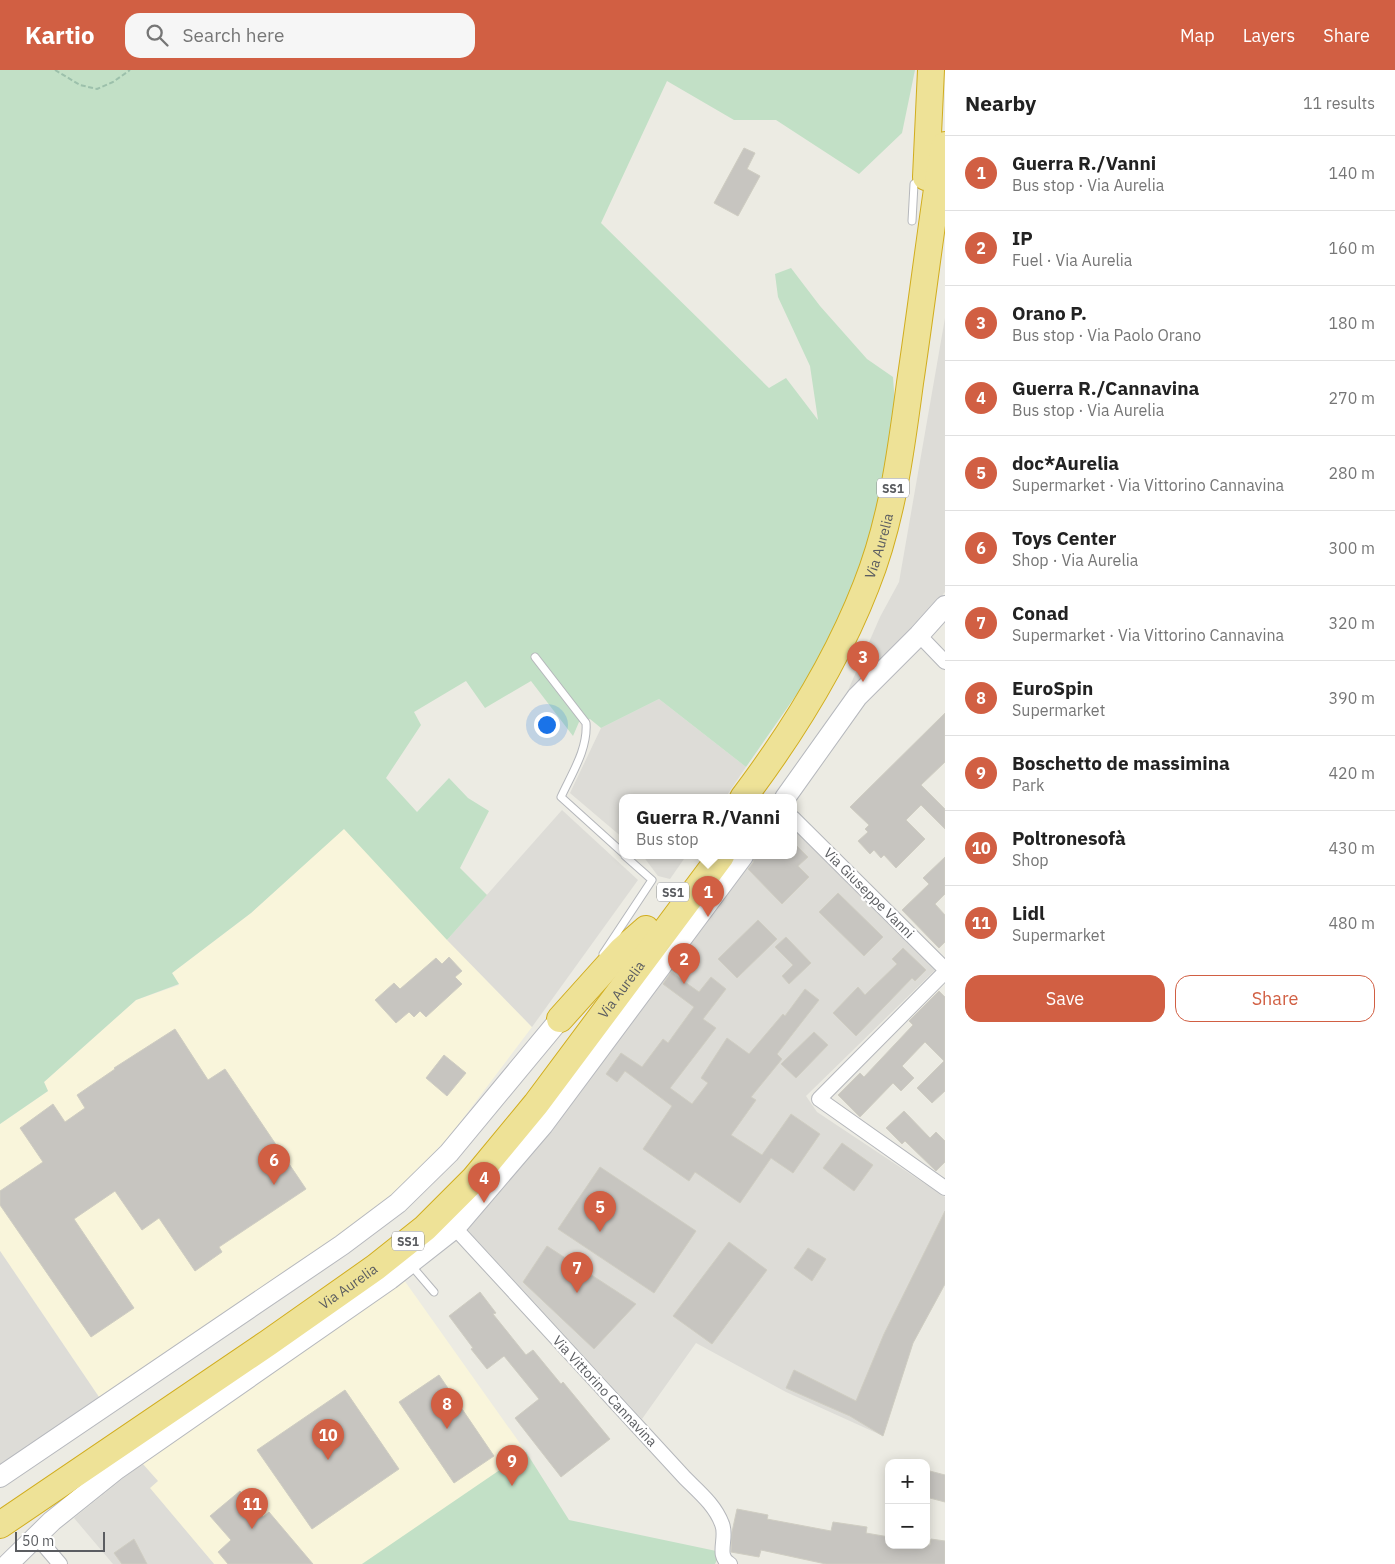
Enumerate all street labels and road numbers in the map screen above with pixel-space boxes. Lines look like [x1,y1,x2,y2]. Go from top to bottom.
road number: SS1 [877,478,909,498]
street label: Via Aurelia [861,511,897,581]
street label: Via Giuseppe Vanni [820,844,918,942]
road number: SS1 [657,882,689,902]
street label: Via Aurelia [594,957,649,1022]
road number: SS1 [392,1232,424,1250]
street label: Via Aurelia [315,1260,381,1313]
street label: Via Vittorino Cannavina [549,1332,661,1451]

